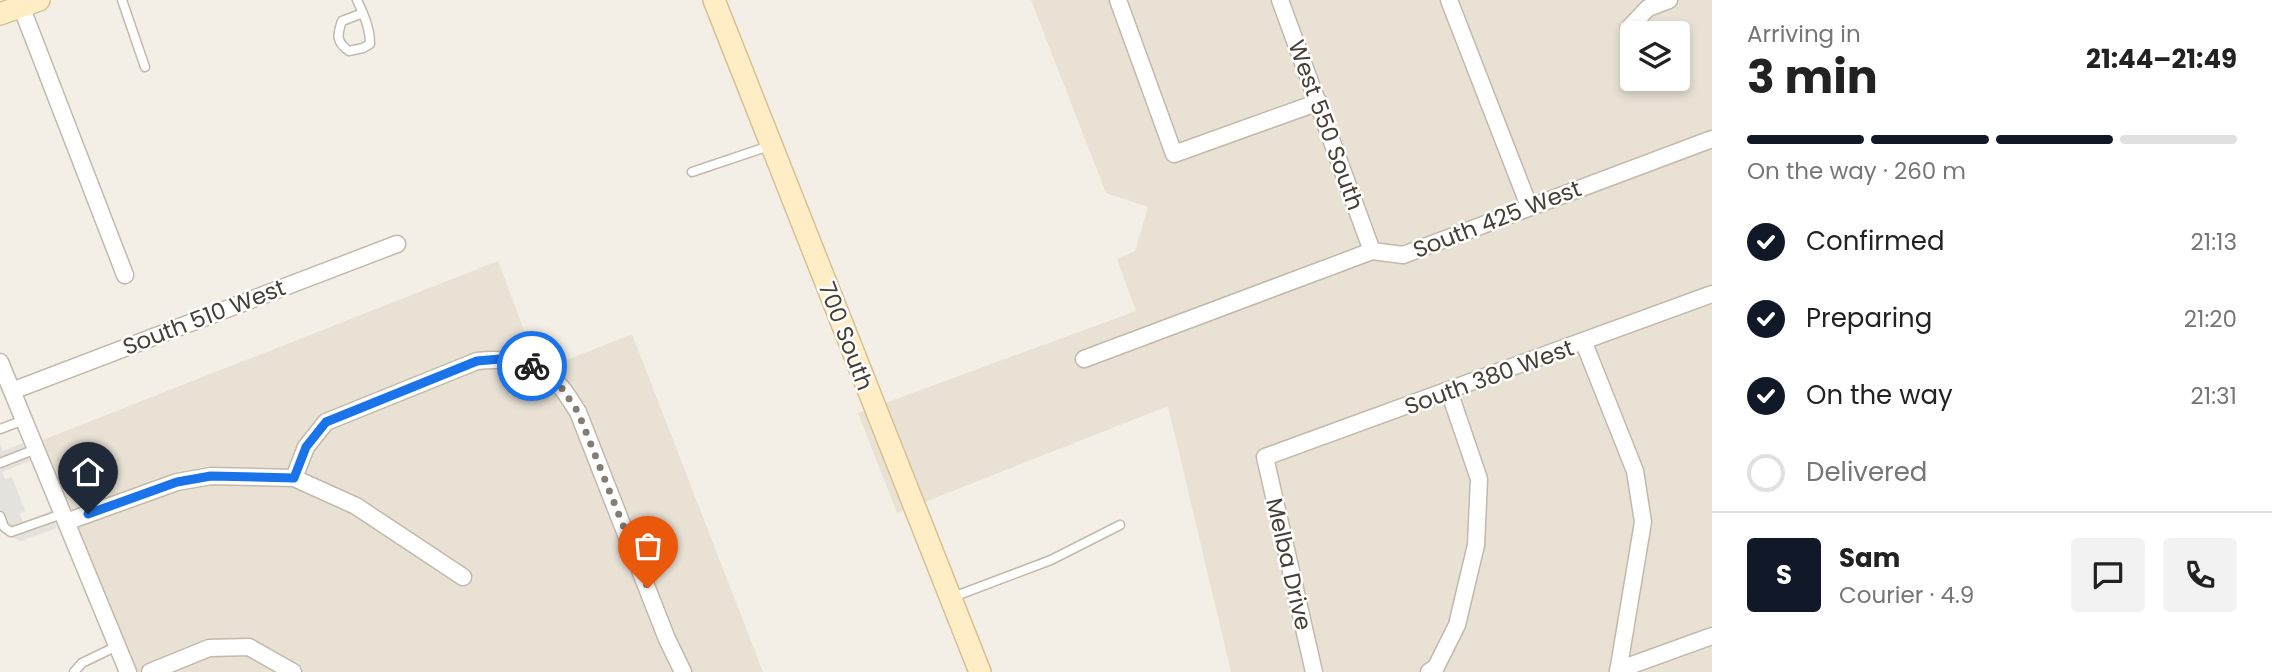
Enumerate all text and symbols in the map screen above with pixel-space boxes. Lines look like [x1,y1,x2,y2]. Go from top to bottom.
text: Arriving in [1747,18,1861,50]
map controls [1620,21,1690,91]
button: layers [1620,21,1690,91]
street label: West 550 South [1280,36,1372,214]
text: 21:44–21:49 [2086,41,2237,77]
text: 3 min [1747,45,1878,109]
text: On the way · 260 m [1747,155,1966,187]
street label: South 425 West [1408,172,1586,266]
icon: check [1747,223,1785,261]
text: Confirmed [1806,223,1944,259]
text: 21:13 [2191,226,2237,258]
street label: South 510 West [118,271,290,363]
street label: 700 South [811,277,881,395]
icon: check [1747,300,1785,338]
text: Preparing [1806,300,1932,336]
text: 21:20 [2184,303,2237,335]
courier [497,331,567,401]
street label: South 380 West [1400,332,1578,422]
icon: bike [513,347,551,385]
icon: check [1747,377,1785,415]
text: On the way [1806,377,1953,413]
text: 21:31 [2191,380,2237,412]
pin [58,442,118,514]
icon: home [69,453,107,491]
text: Delivered [1806,454,1927,490]
street label: Melba Drive [1258,495,1320,633]
pin [618,516,678,588]
icon: bag [629,527,667,565]
button: chat [2071,538,2145,612]
button: phone [2163,538,2237,612]
text: Sam [1839,540,1900,576]
text: S [1776,557,1792,593]
text: Courier · 4.9 [1839,579,1974,611]

